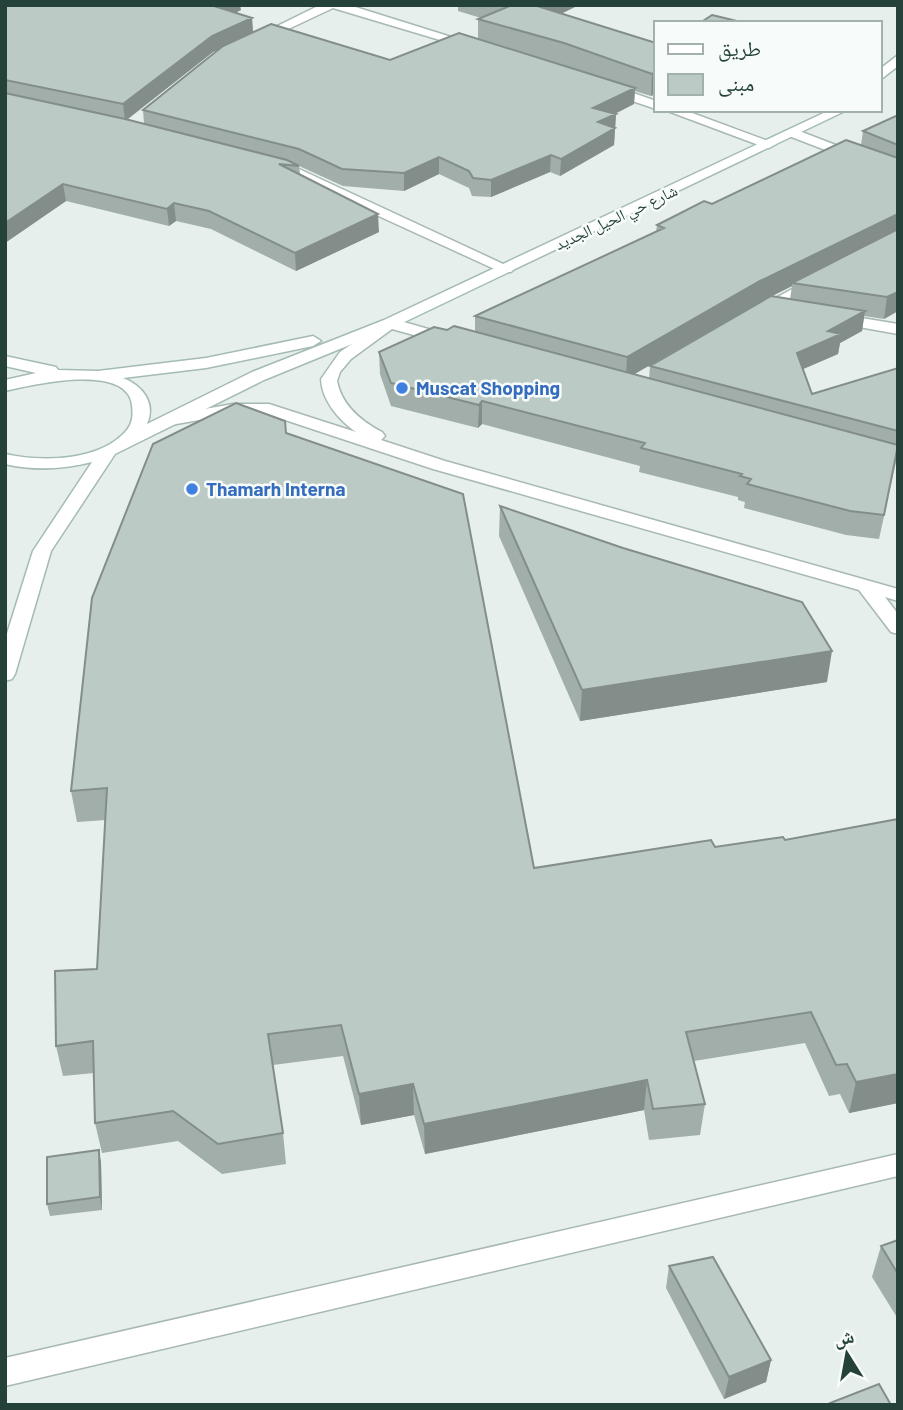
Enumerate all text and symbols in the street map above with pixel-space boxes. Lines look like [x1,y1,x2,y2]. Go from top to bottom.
legend [654,21,882,112]
text: طريق [718,35,761,62]
text: مبنى [718,70,754,97]
street label: شارع حي الحيل الجديد [552,180,682,257]
place label: Muscat Shopping [416,376,560,399]
marker: Muscat Shopping [394,380,410,396]
place label: Thamarh Interna [206,477,345,500]
marker: Thamarh Interna [184,481,200,497]
north arrow [812,1319,882,1389]
text: ش [832,1324,856,1351]

